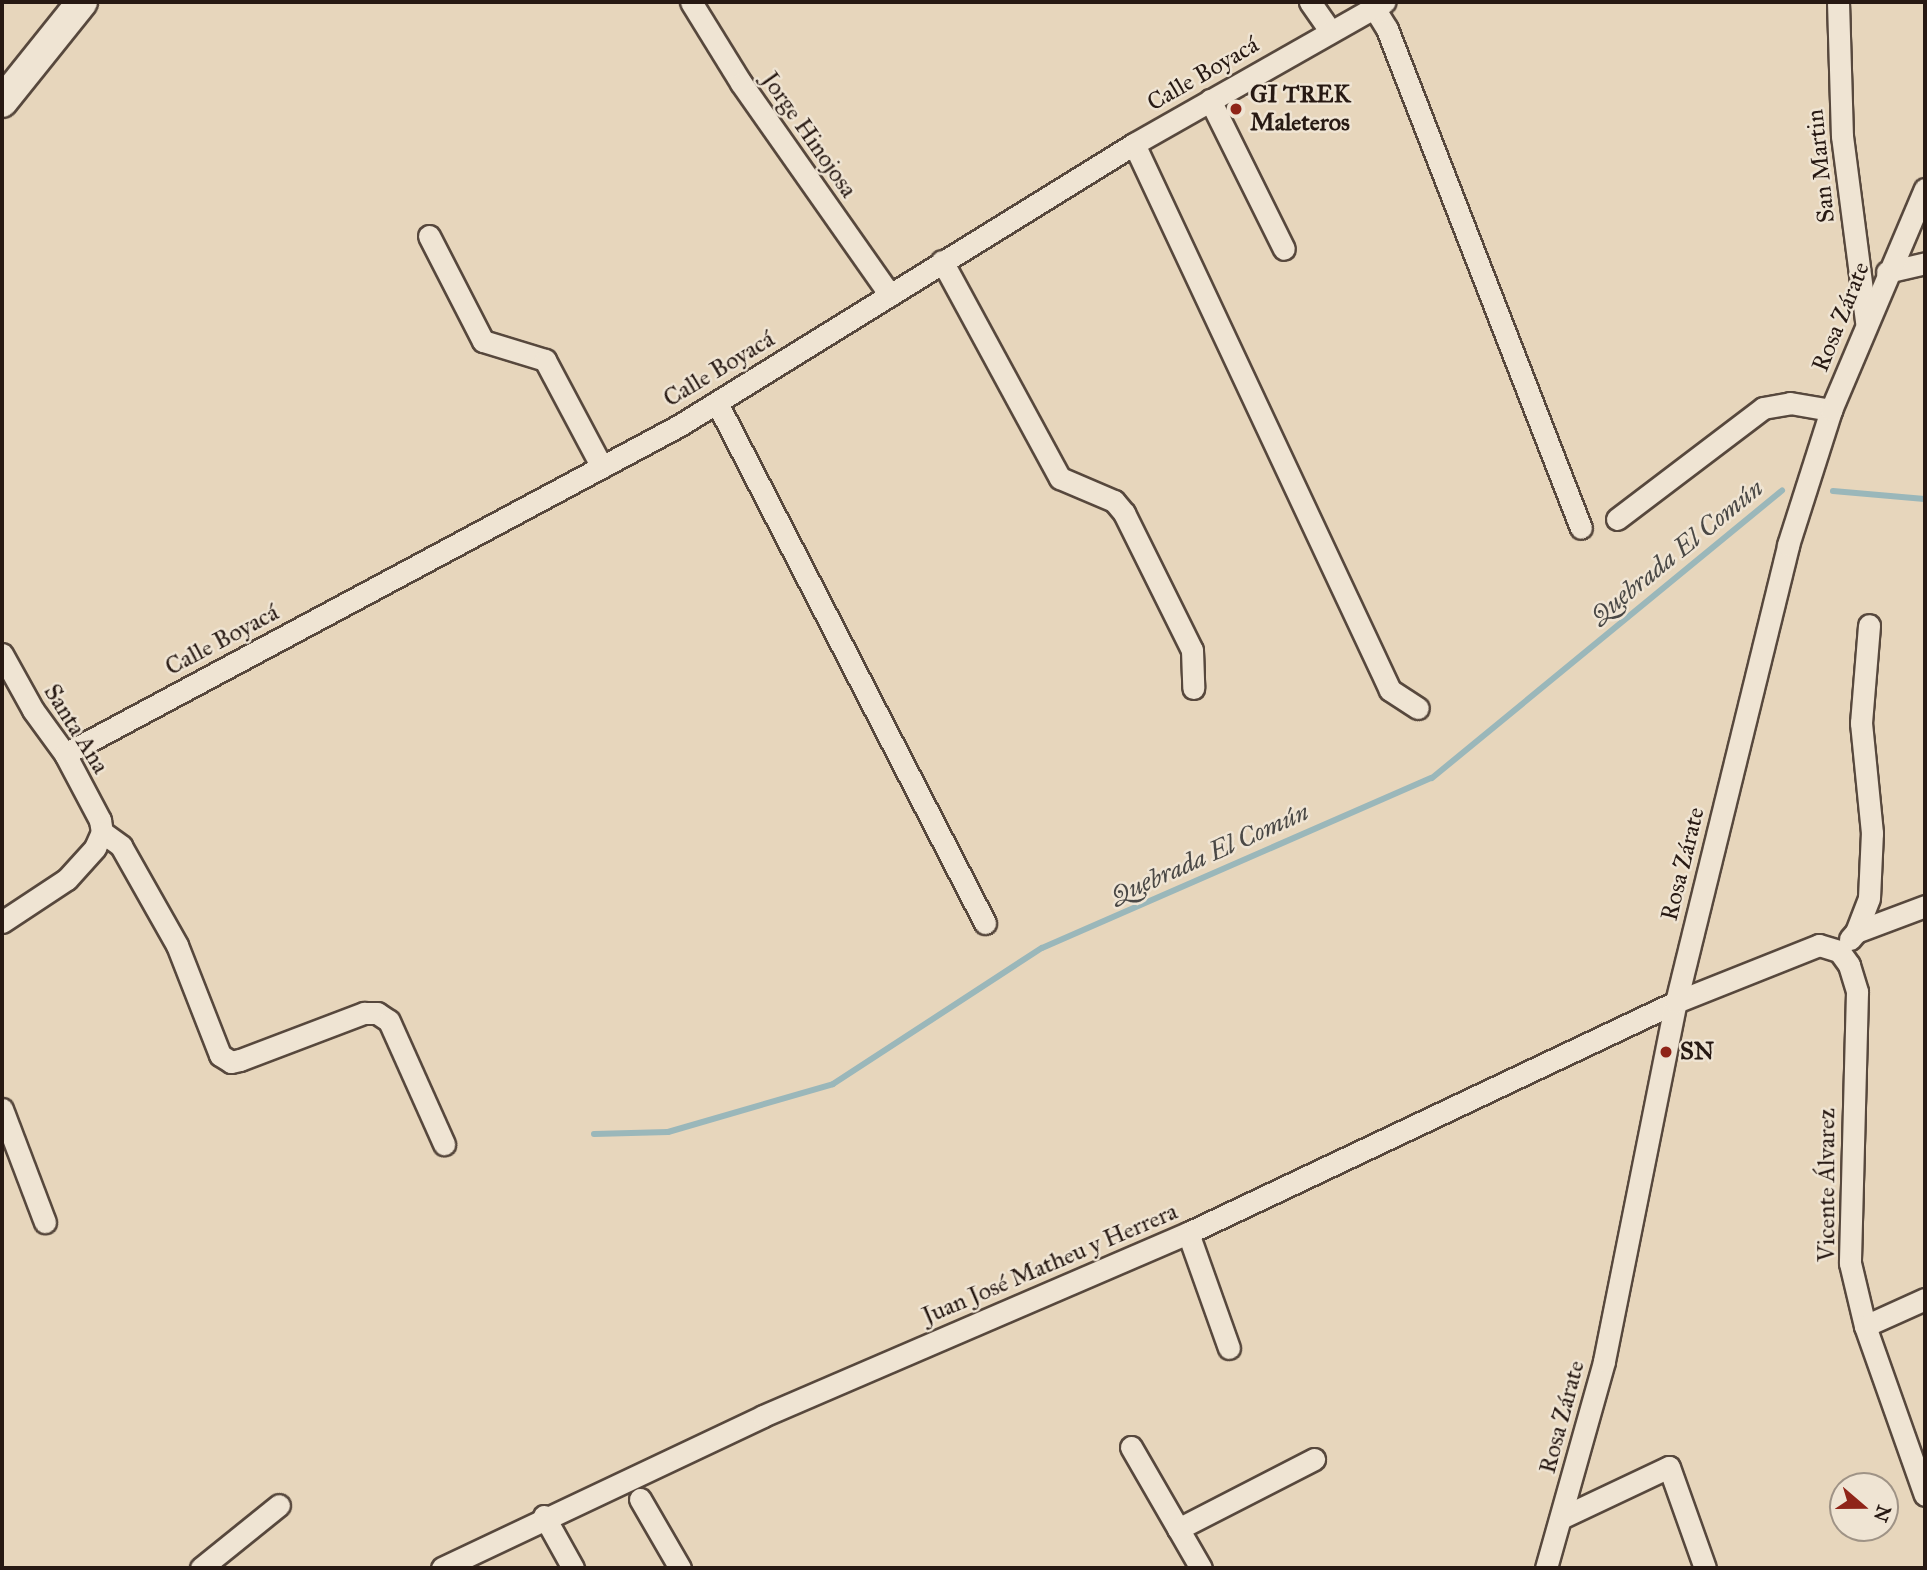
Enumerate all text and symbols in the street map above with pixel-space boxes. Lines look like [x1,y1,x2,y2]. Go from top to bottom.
street label: Calle Boyacá [1142,31,1264,117]
street label: Jorge Hinojosa [755,67,863,203]
place label: GI TREK Maleteros [1250,81,1351,137]
marker: GI TREK Maleteros [1228,101,1244,117]
street label: San Martin [1801,108,1841,224]
street label: Rosa Zárate [1806,258,1876,376]
street label: Calle Boyacá [658,325,780,413]
water label: Quebrada El Común [1584,473,1770,631]
street label: Calle Boyacá [160,598,284,682]
street label: Santa Ana [37,679,115,779]
water label: Quebrada El Común [1106,796,1314,912]
street label: Rosa Zárate [1655,804,1711,924]
place label: SN [1680,1038,1714,1066]
marker: SN [1658,1044,1674,1060]
street label: Vicente Álvarez [1813,1108,1841,1262]
street label: Juan José Matheu y Herrera [918,1197,1182,1331]
street label: Rosa Zárate [1533,1357,1591,1477]
north arrow [1829,1472,1899,1542]
text: N [1869,1502,1896,1525]

